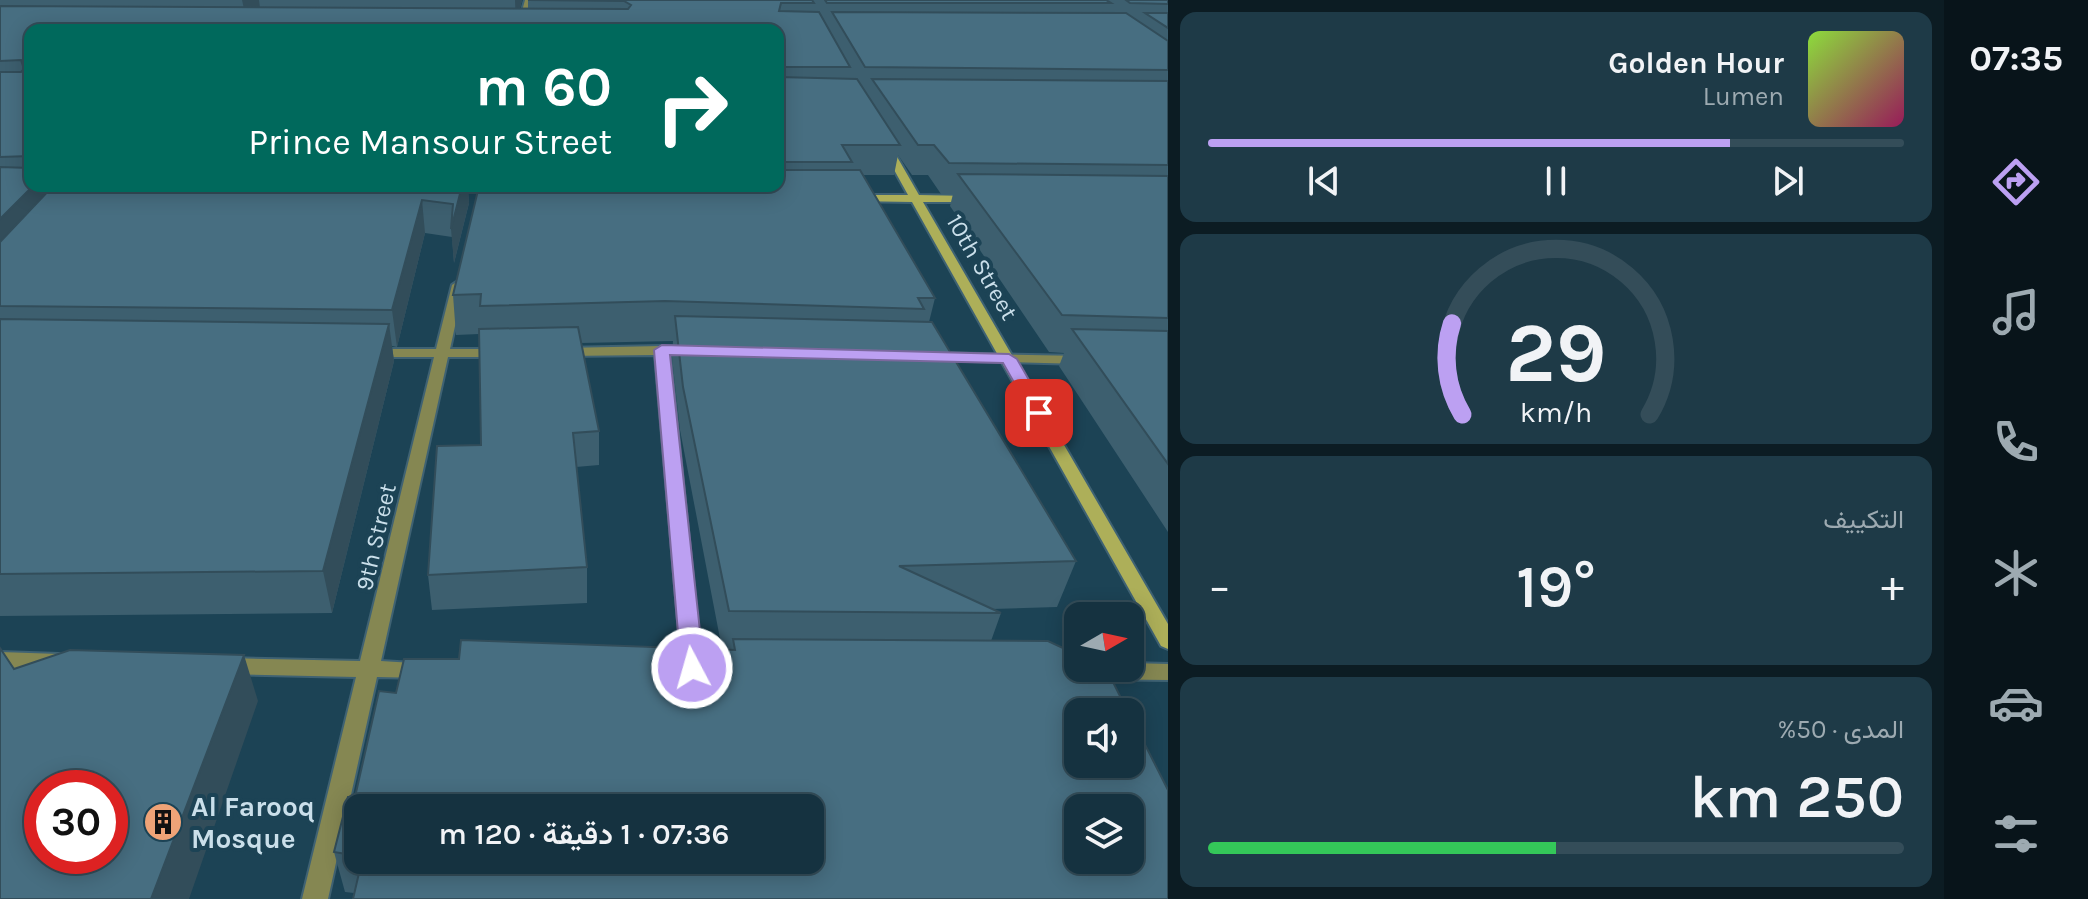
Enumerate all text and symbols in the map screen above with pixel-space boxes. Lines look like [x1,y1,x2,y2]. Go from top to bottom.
text: 07:35 [1969,37,2063,79]
text: Golden Hour [1608,45,1784,81]
text: 60 m [475,54,612,119]
icon: right [640,56,744,160]
text: Lumen [1703,81,1784,112]
text: Prince Mansour Street [248,121,612,163]
icon: directions [1988,154,2044,210]
icon: previous [1302,159,1346,203]
icon: pause [1534,159,1578,203]
icon: next [1766,159,1810,203]
street label: 10th Street [941,209,1023,325]
icon: music [1988,284,2044,340]
text: 29 [1505,304,1607,401]
pin [1005,379,1073,447]
icon: arrive [1017,391,1061,435]
text: km/h [1520,396,1592,429]
icon: phone [1988,414,2044,470]
street label: 9th Street [350,481,402,593]
text: التكييف [1823,504,1904,535]
icon: climate [1988,545,2044,601]
text: 19° [1516,552,1596,622]
text: − [1208,561,1231,612]
text: + [1881,561,1904,612]
north arrow [1064,602,1144,682]
map controls [1064,602,1144,874]
position arrow [650,626,734,710]
icon: car [1988,675,2044,731]
button: sound [1064,698,1144,778]
text: المدى · 50% [1777,714,1904,745]
text: 250 km [1689,762,1904,832]
speed limit sign: 30 [24,770,128,874]
place label: Al Farooq Mosque [191,790,315,855]
button: layers [1064,794,1144,874]
building icon: Al Farooq Mosque [142,801,184,843]
icon: filters [1988,806,2044,862]
text: 07:36 · 1 دقيقة · 120 m [439,816,730,852]

